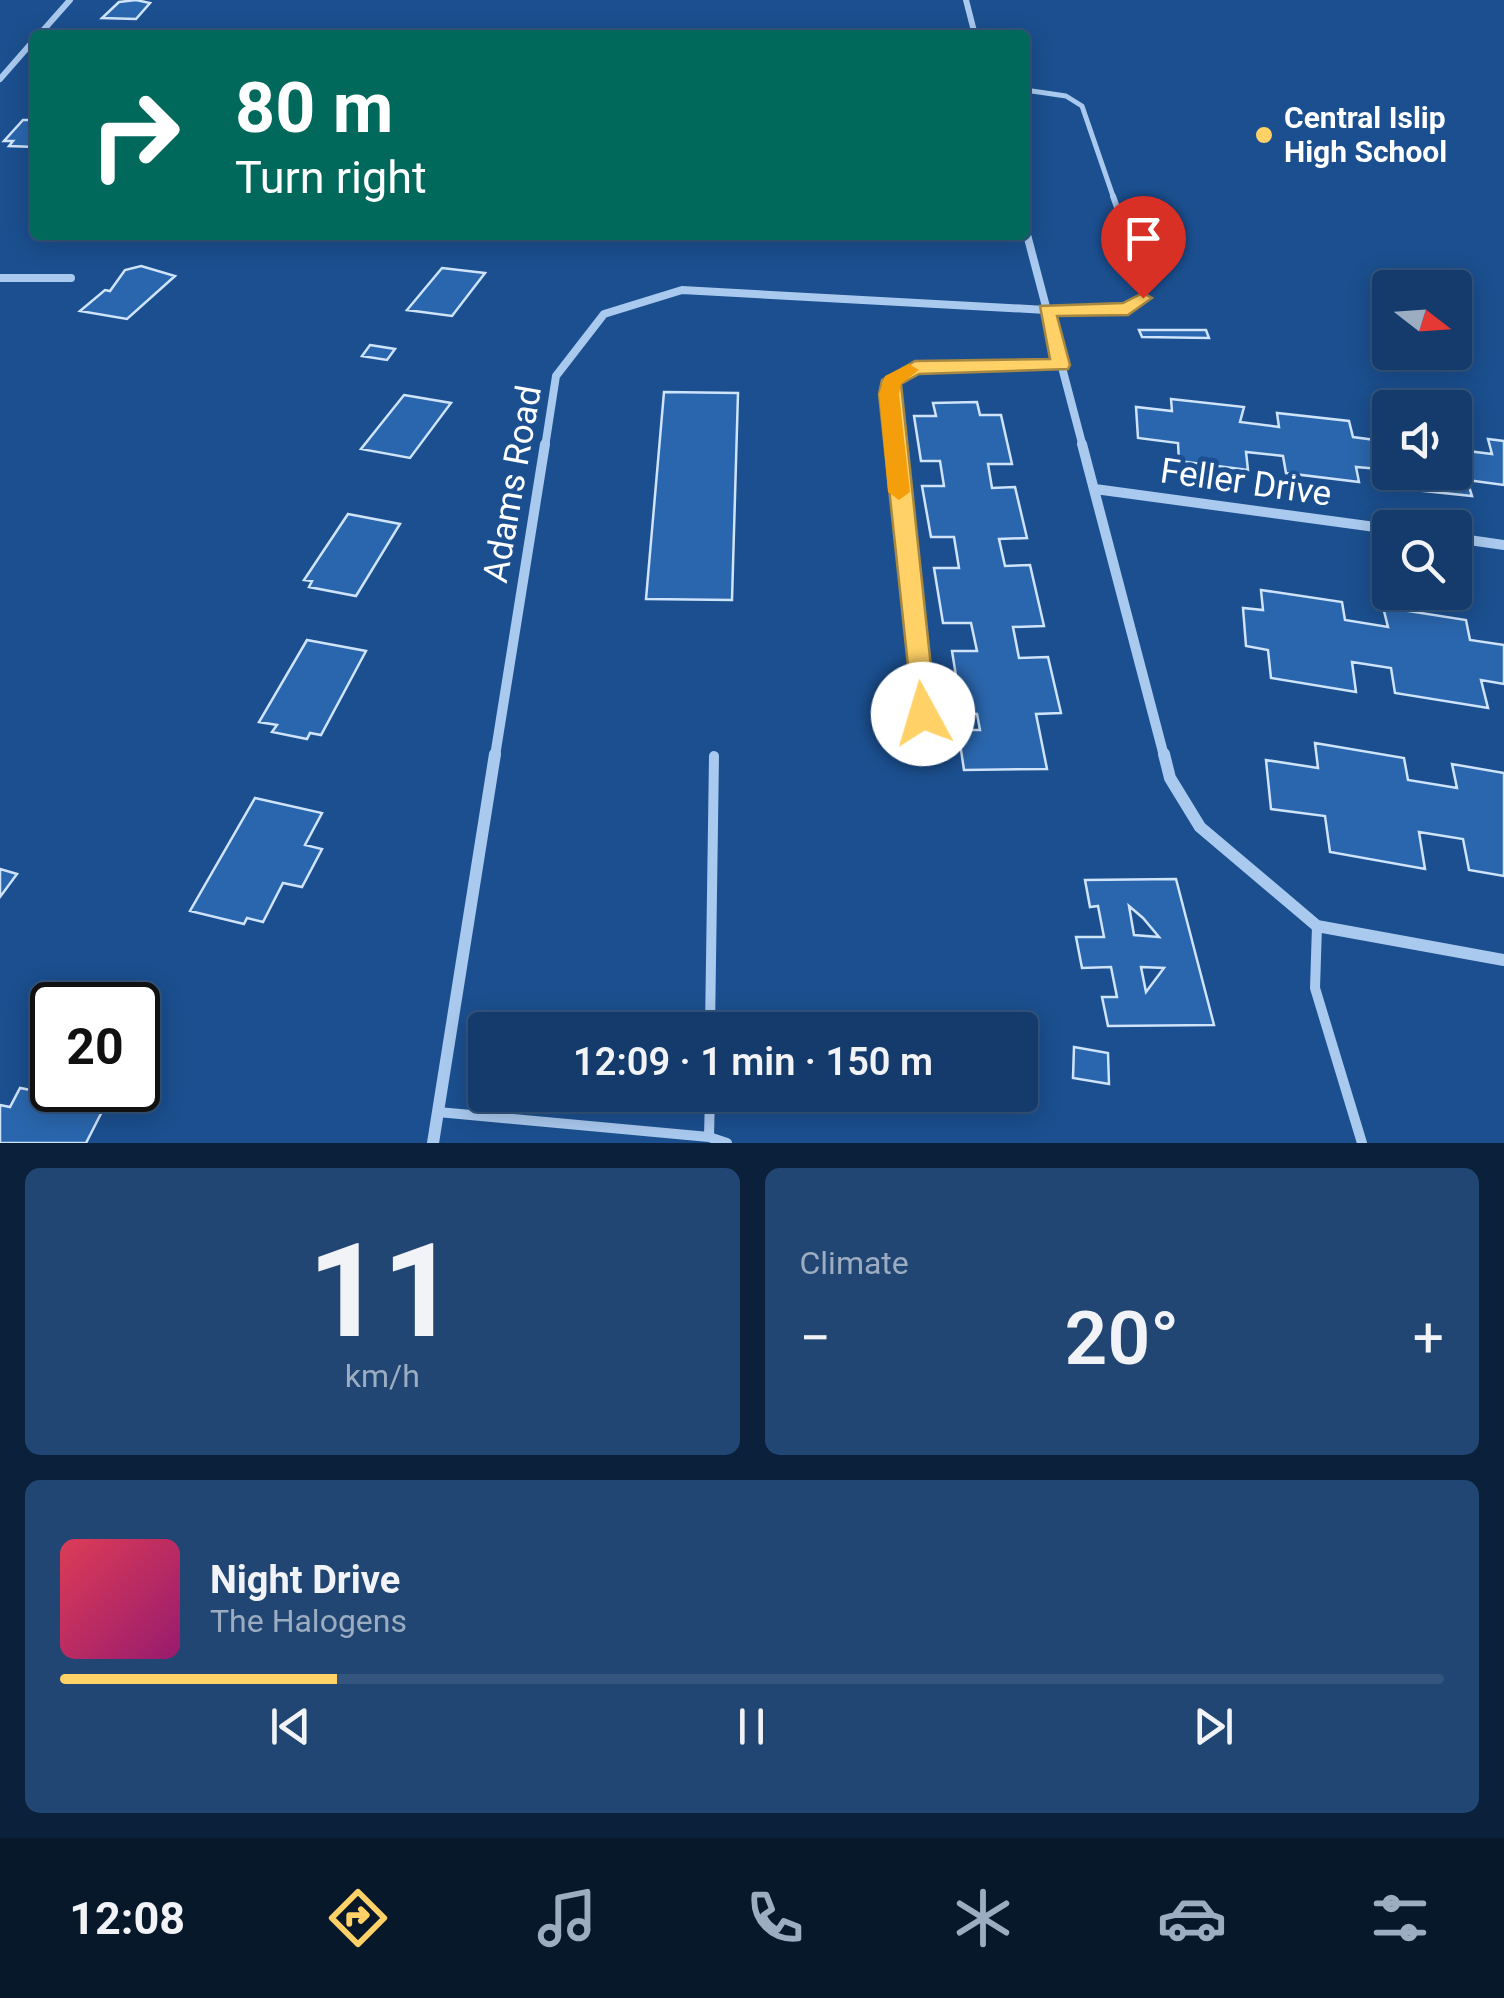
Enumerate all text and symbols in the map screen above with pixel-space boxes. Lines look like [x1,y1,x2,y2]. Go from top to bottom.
text: 80 m [235,67,393,149]
icon: right [70,70,200,200]
place label: Central Islip High School [1284,100,1447,169]
marker: Central Islip High School [1253,124,1275,146]
text: Turn right [235,151,427,204]
pin [1101,196,1186,299]
icon: arrive [1116,211,1171,266]
north arrow [1372,270,1472,370]
map controls [1372,270,1472,610]
street label: Adams Road [475,382,550,586]
button: sound [1372,390,1472,490]
street label: Feller Drive [1158,450,1334,515]
button: search [1372,510,1472,610]
position arrow [871,662,975,766]
speed limit sign: 20 [30,982,160,1112]
text: 12:09 · 1 min · 150 m [573,1040,933,1084]
text: 11 [308,1215,457,1368]
text: Climate [800,1244,909,1282]
text: 20° [1065,1294,1179,1382]
text: − [800,1306,831,1370]
text: + [1413,1306,1444,1370]
text: km/h [345,1357,420,1395]
text: Night Drive [210,1558,400,1602]
text: The Halogens [210,1602,407,1640]
icon: previous [263,1699,318,1754]
icon: pause [724,1699,779,1754]
icon: next [1186,1699,1241,1754]
icon: directions [323,1883,393,1953]
icon: music [532,1883,602,1953]
icon: phone [740,1883,810,1953]
icon: climate [948,1883,1018,1953]
icon: car [1157,1883,1227,1953]
icon: filters [1365,1883,1435,1953]
text: 12:08 [69,1892,185,1945]

